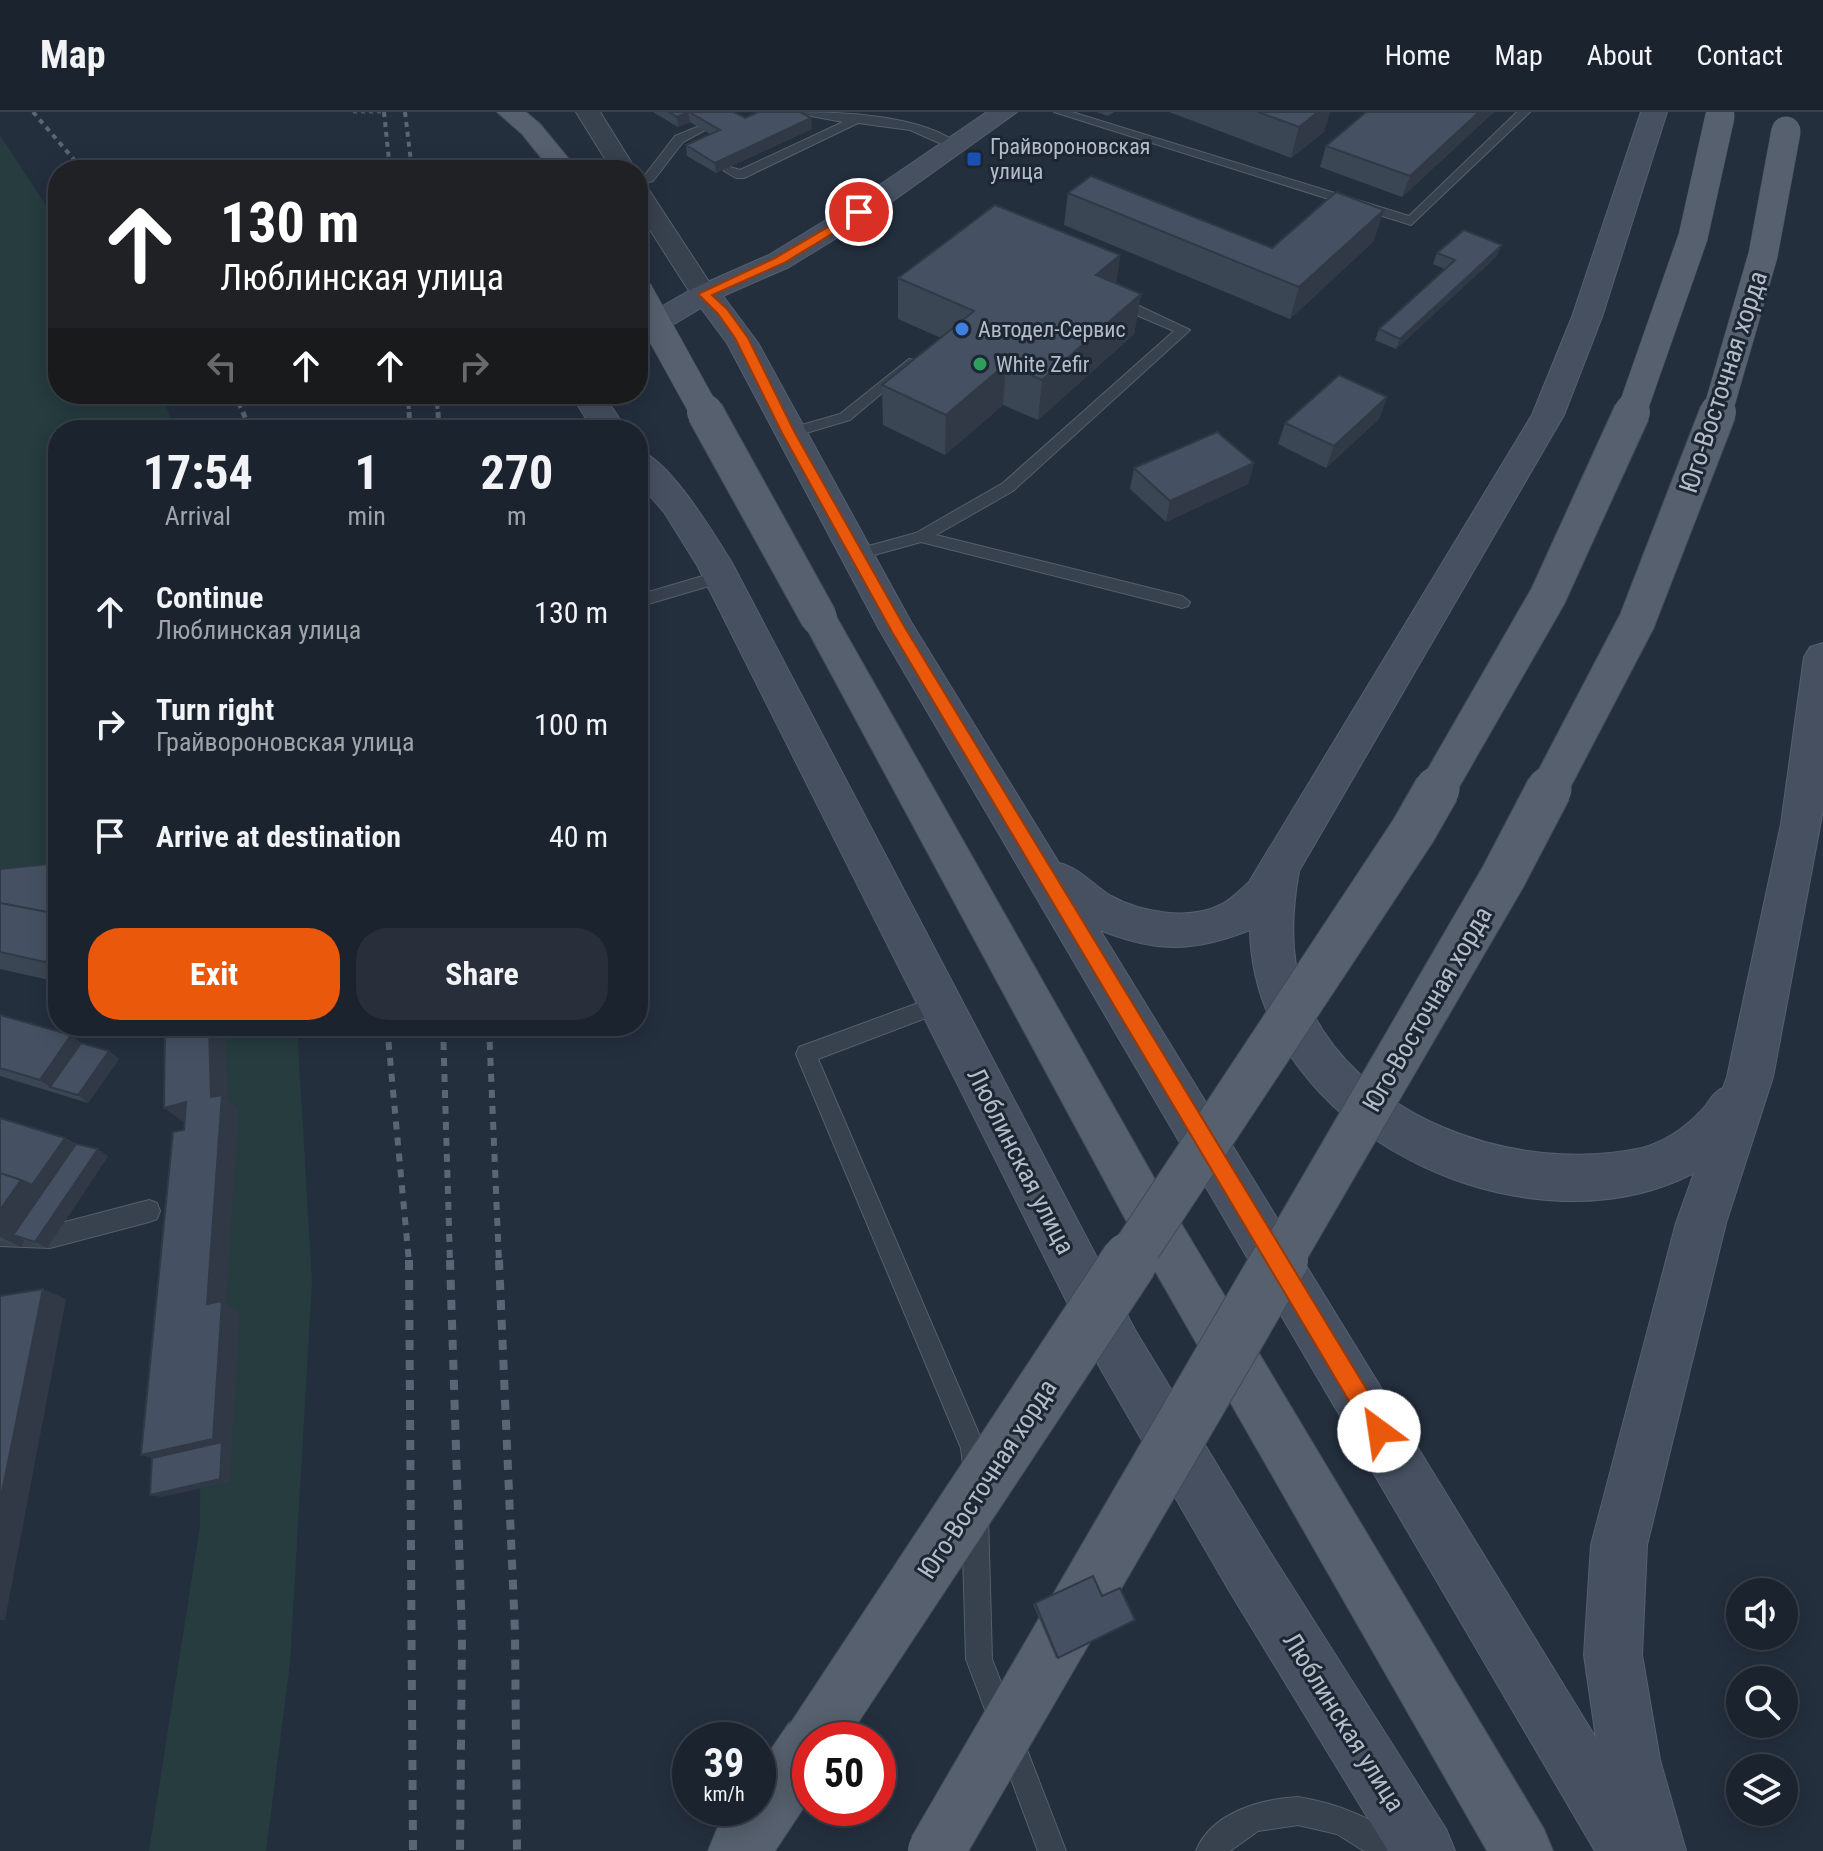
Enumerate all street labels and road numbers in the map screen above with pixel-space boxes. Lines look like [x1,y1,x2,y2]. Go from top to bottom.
street label: Юго-Восточная хорда [1673,267,1773,497]
street label: Юго-Восточная хорда [1356,901,1498,1117]
street label: Люблинская улица [961,1063,1081,1259]
street label: Юго-Восточная хорда [911,1374,1063,1584]
street label: Люблинская улица [1277,1627,1411,1817]

